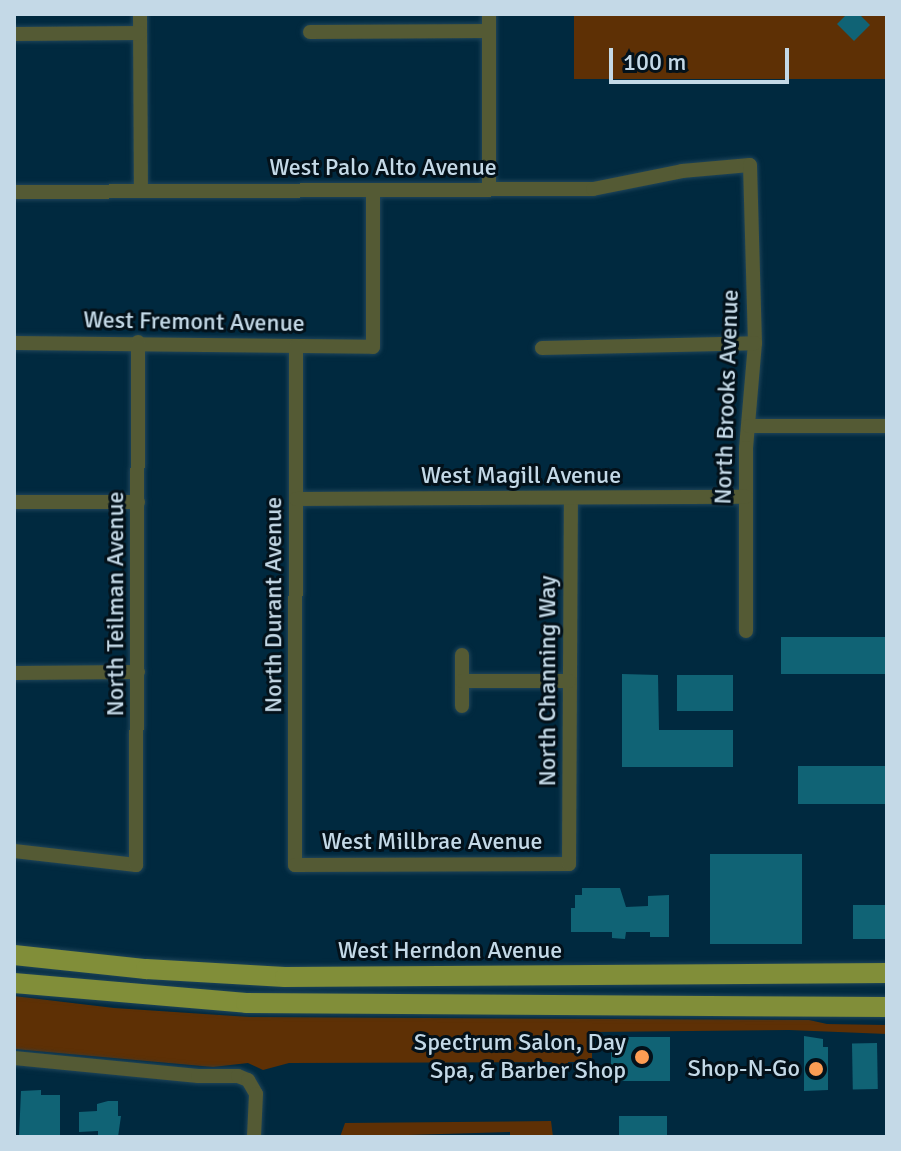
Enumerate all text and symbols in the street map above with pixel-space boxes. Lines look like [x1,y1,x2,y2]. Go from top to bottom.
scale bar [613,32,793,82]
text: 100 m [623,47,686,77]
street label: West Palo Alto Avenue [269,154,497,182]
street label: North Brooks Avenue [709,289,745,505]
street label: West Fremont Avenue [83,306,305,338]
street label: West Magill Avenue [421,462,621,490]
street label: North Teilman Avenue [102,492,130,716]
street label: North Durant Avenue [260,497,288,713]
street label: North Channing Way [534,576,562,786]
street label: West Millbrae Avenue [321,828,543,856]
street label: West Herndon Avenue [338,937,562,965]
place label: Spectrum Salon, Day Spa, & Barber Shop [414,1029,626,1085]
marker: Spectrum Salon, Day Spa, & Barber Shop [633,1048,651,1066]
place label: Shop-N-Go [687,1055,800,1083]
marker: Shop-N-Go [807,1060,825,1078]

